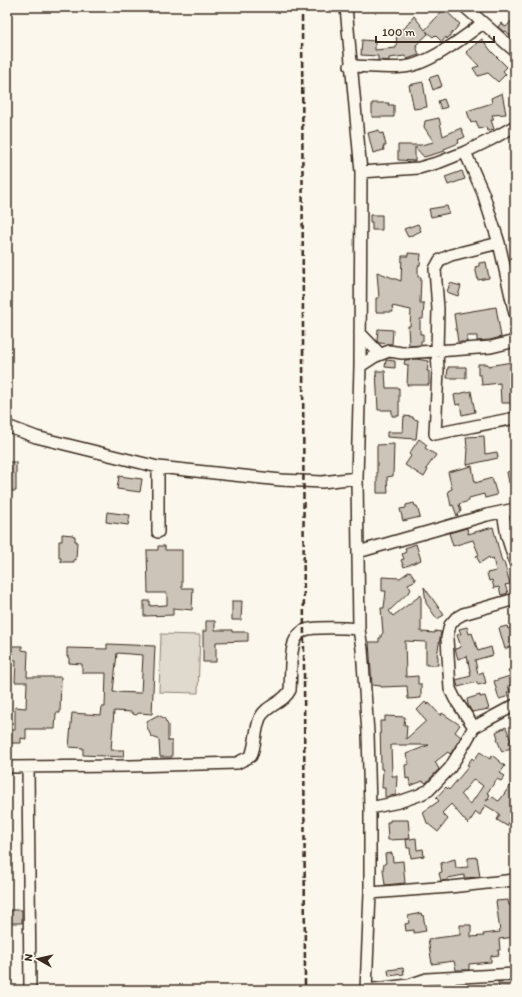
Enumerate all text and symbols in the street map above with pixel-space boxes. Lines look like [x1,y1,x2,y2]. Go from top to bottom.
scale bar [376,18,494,44]
text: 100 m [382,25,415,39]
north arrow [18,939,58,979]
text: N [22,953,36,962]

